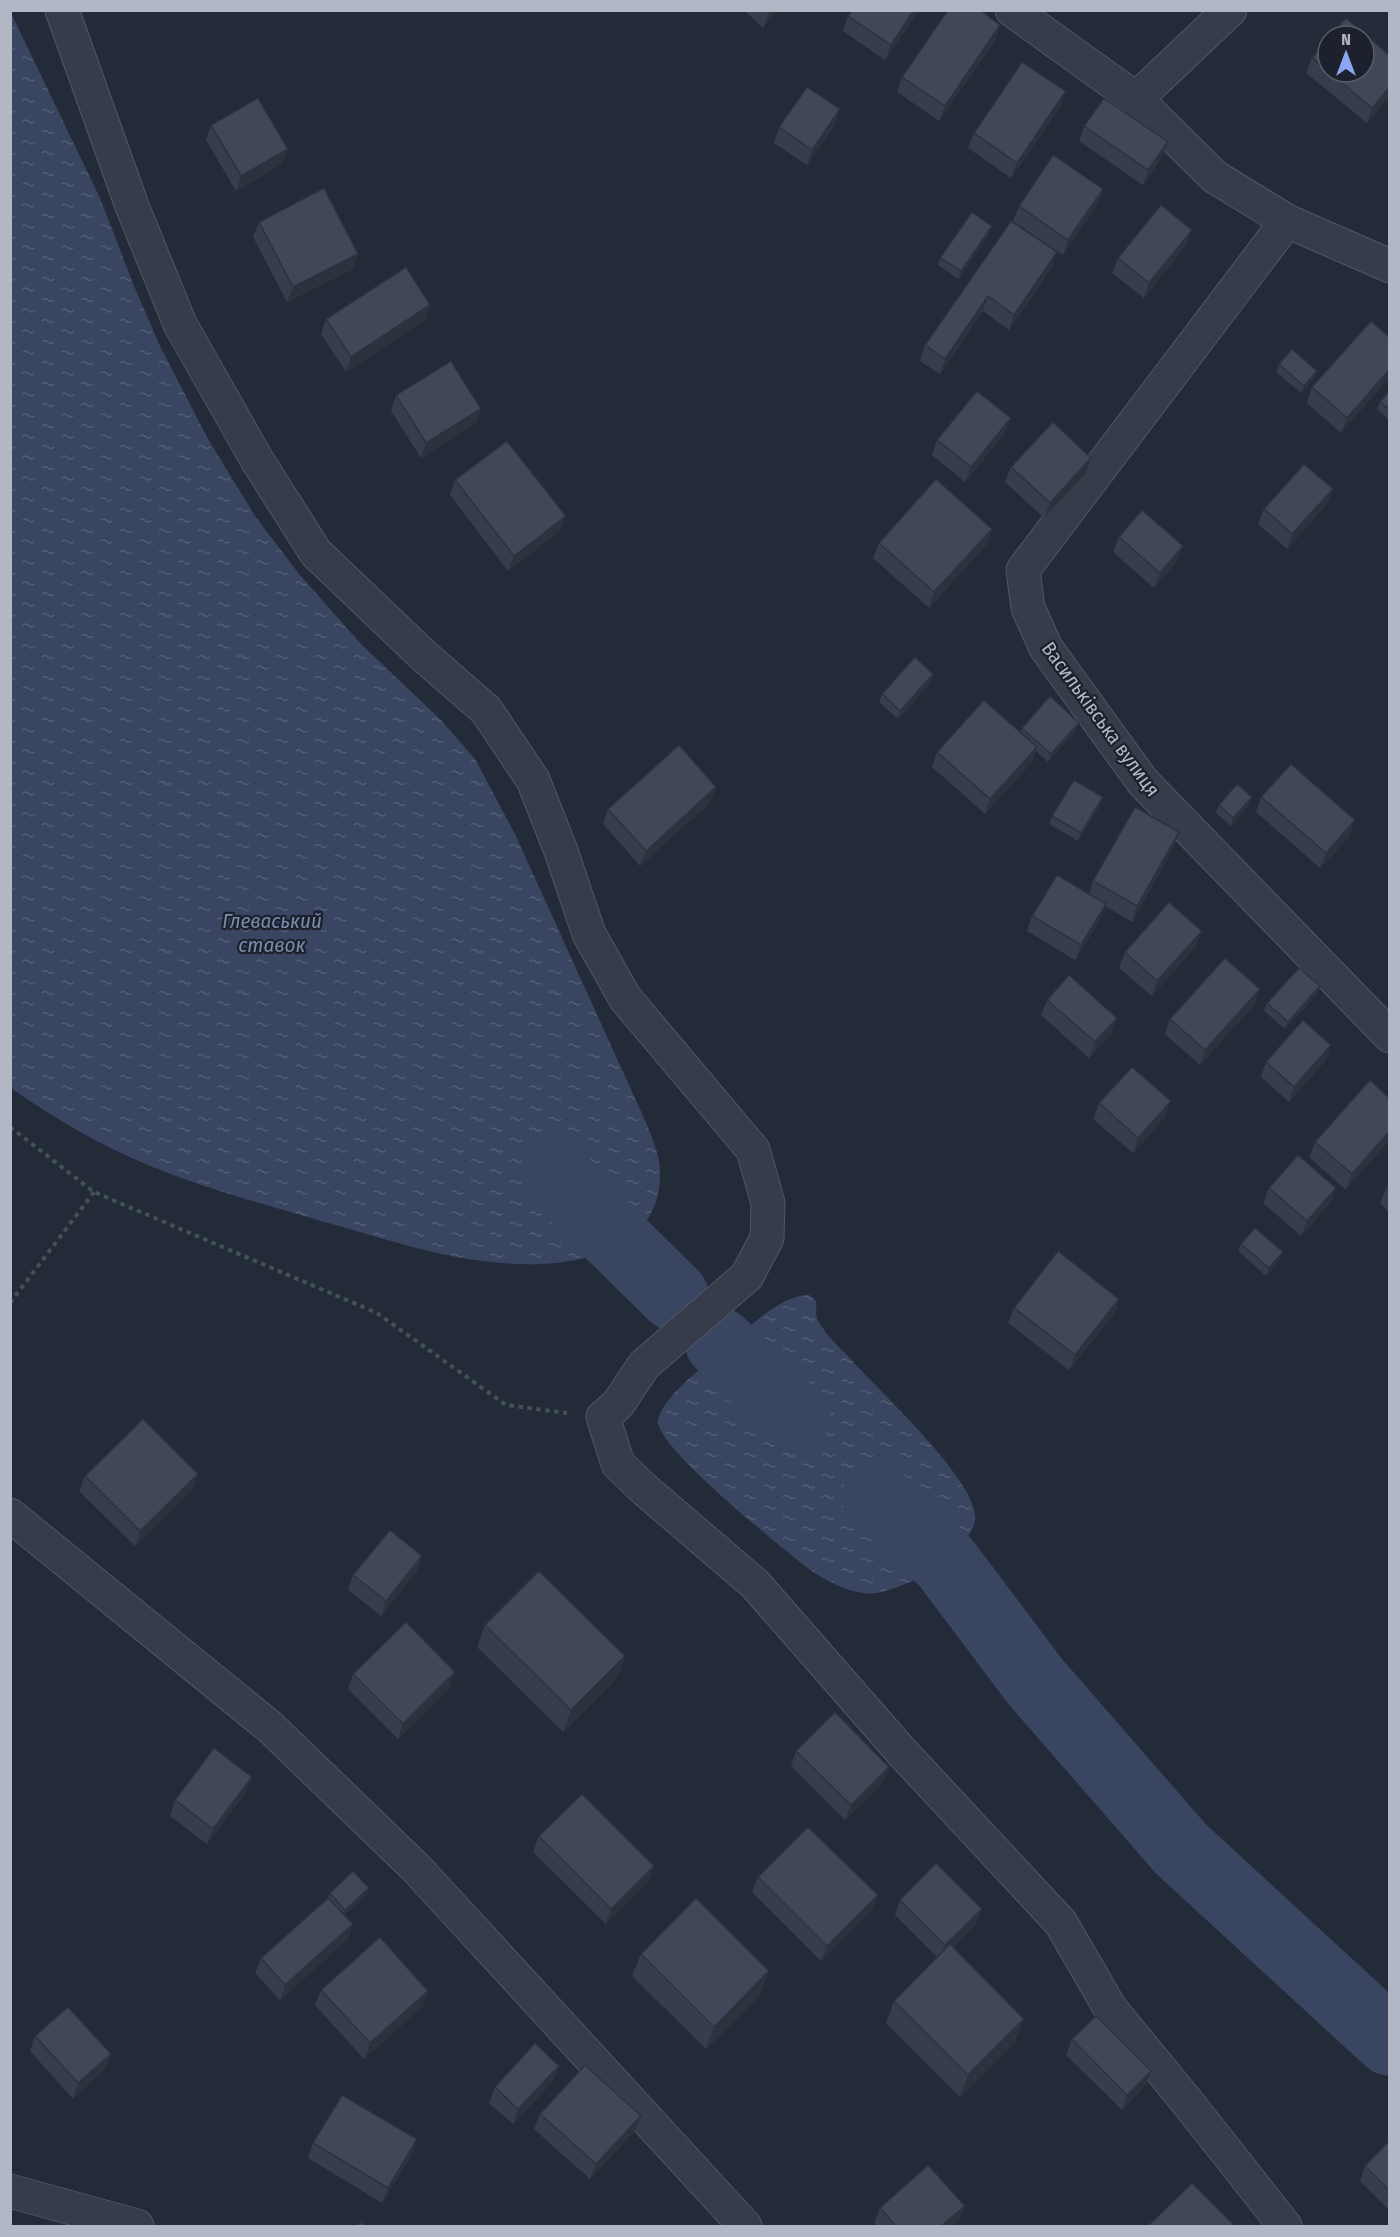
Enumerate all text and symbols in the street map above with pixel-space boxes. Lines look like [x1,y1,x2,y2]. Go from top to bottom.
north arrow [1316,24,1376,84]
text: N [1341,30,1351,49]
street label: Васильківська вулиця [1037,637,1165,801]
water label: Глеваський ставок [222,908,322,958]

